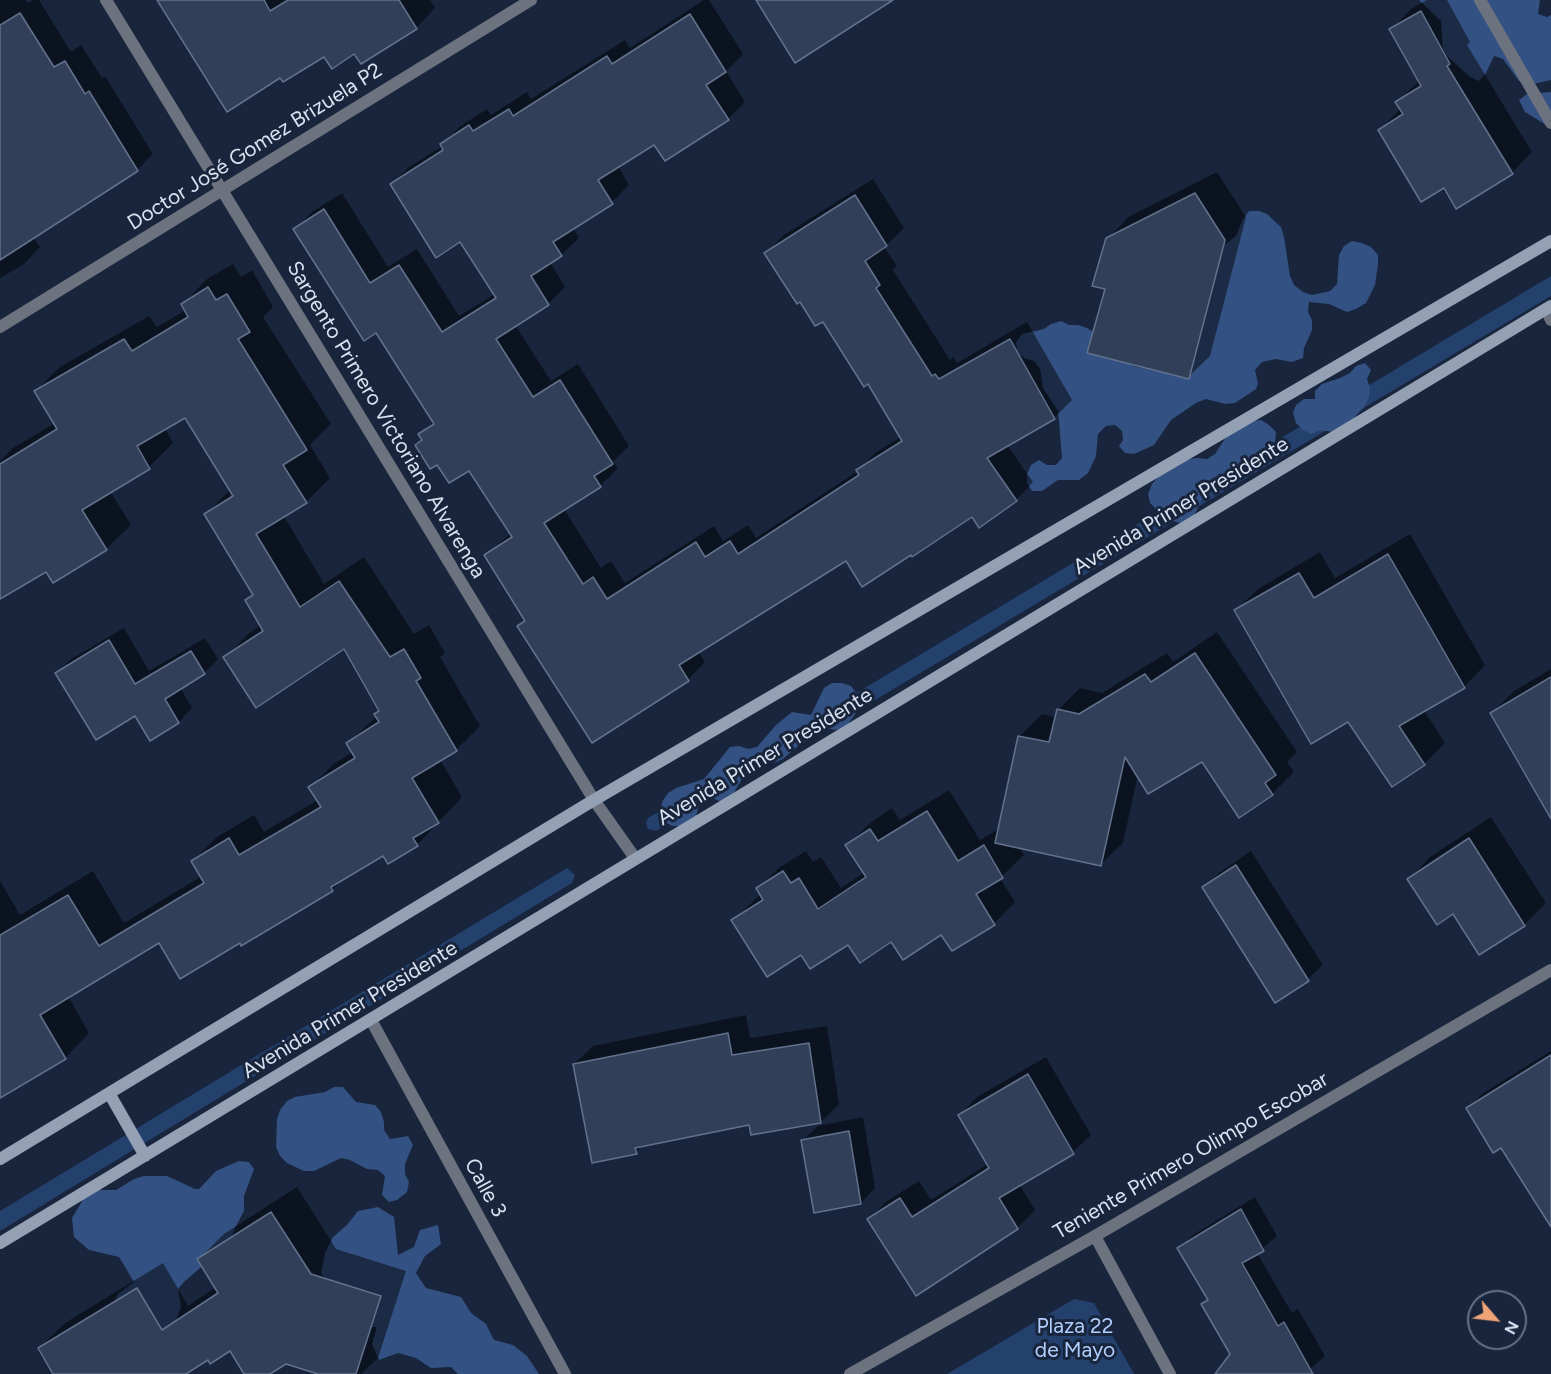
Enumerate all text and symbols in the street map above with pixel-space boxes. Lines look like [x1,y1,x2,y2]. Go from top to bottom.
street label: Doctor José Gomez Brizuela P2 [123,58,387,236]
street label: Sargento Primero Victoriano Alvarenga [281,257,491,583]
street label: Avenida Primer Presidente [1069,432,1293,580]
street label: Avenida Primer Presidente [653,683,877,831]
street label: Avenida Primer Presidente [238,936,462,1084]
street label: Teniente Primero Olimpo Escobar [1049,1067,1333,1245]
street label: Calle 3 [459,1154,511,1222]
north arrow [1467,1290,1527,1350]
park label: Plaza 22 de Mayo [1035,1314,1115,1364]
text: N [1500,1318,1523,1338]

